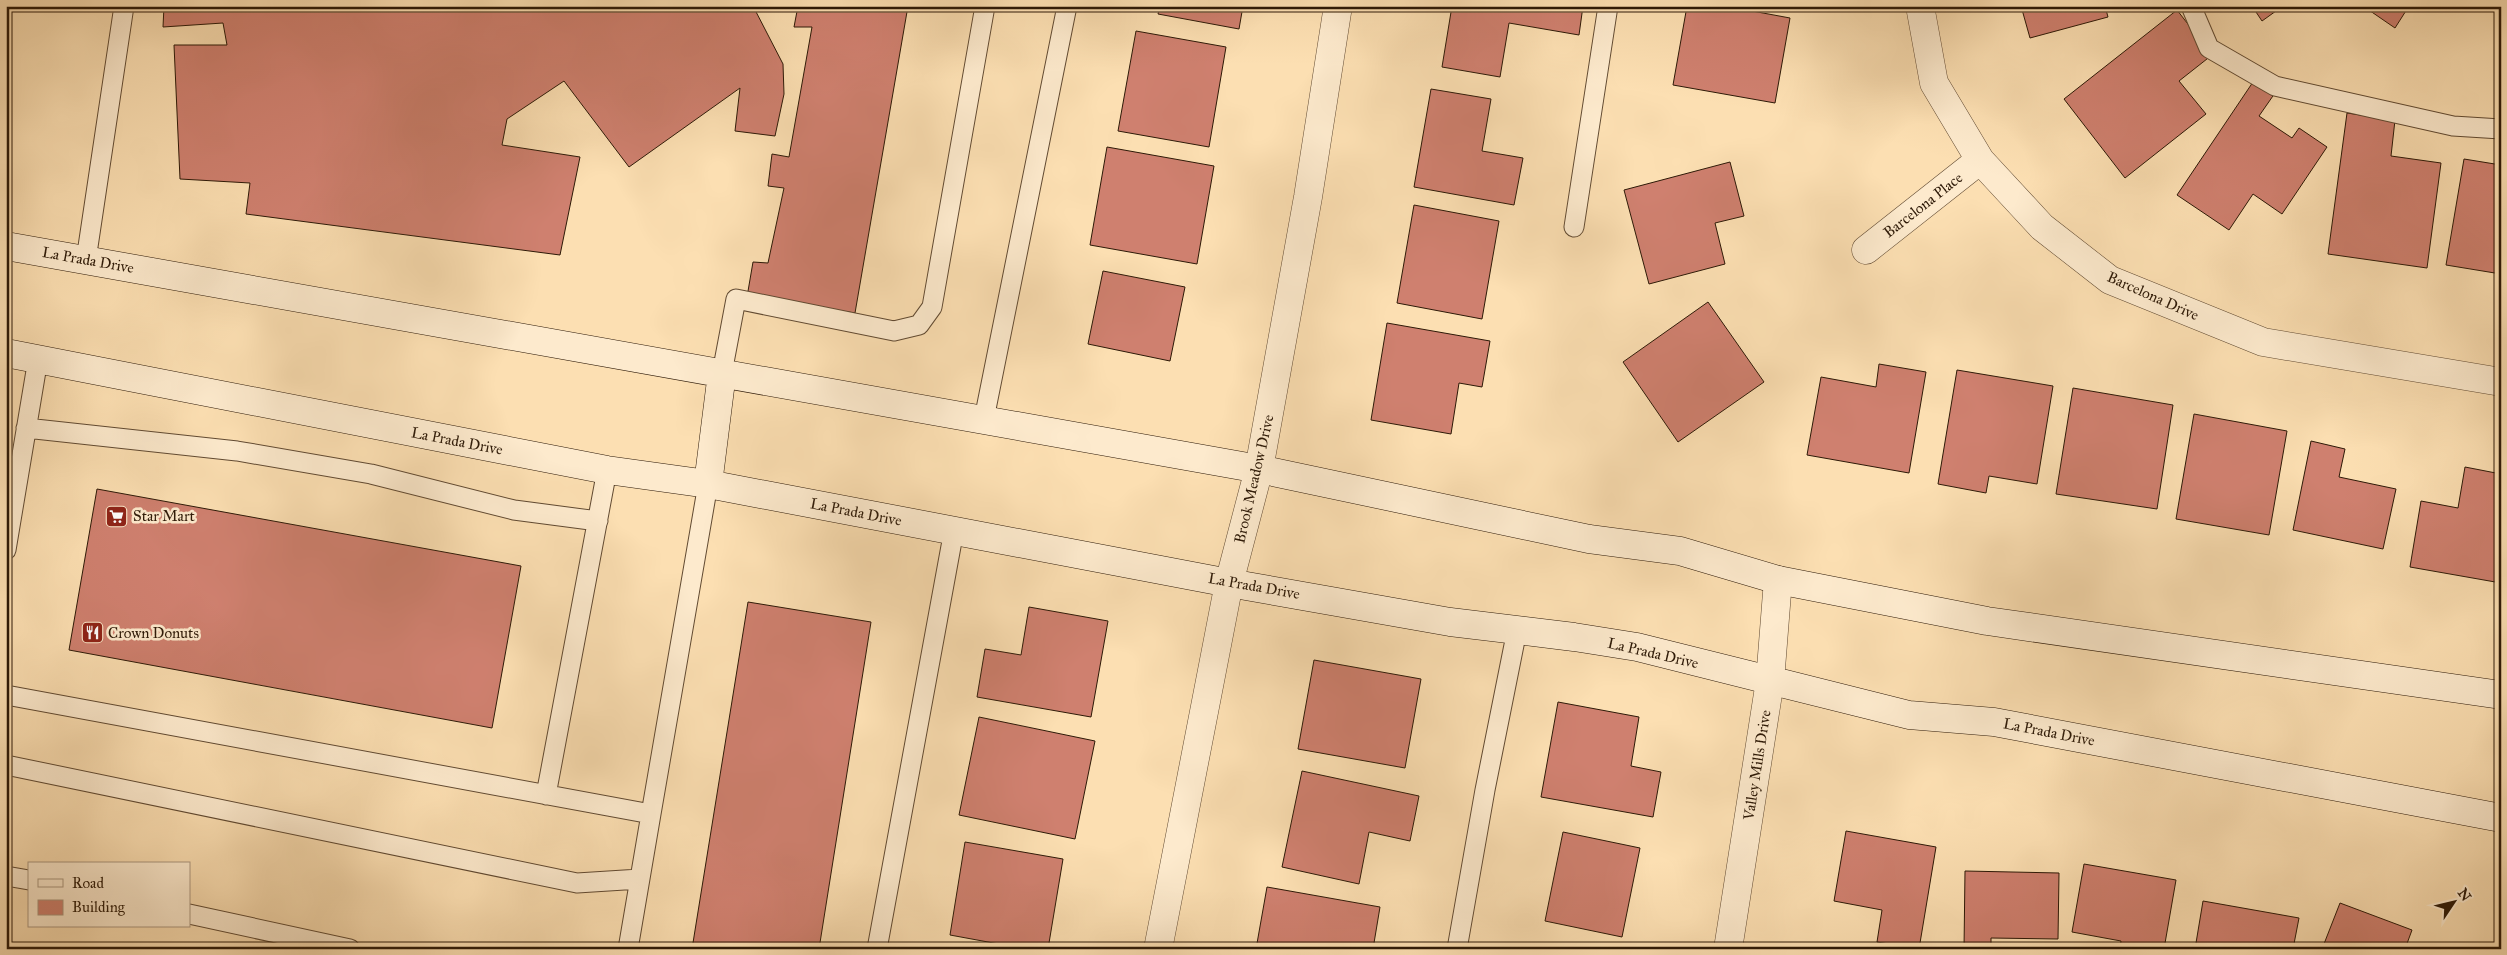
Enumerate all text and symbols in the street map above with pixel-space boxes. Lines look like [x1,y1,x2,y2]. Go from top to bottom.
street label: Barcelona Place [1880,169,1966,241]
street label: La Prada Drive [41,243,135,277]
street label: Barcelona Drive [2104,268,2202,324]
street label: Brook Meadow Drive [1230,413,1278,545]
street label: La Prada Drive [410,423,504,459]
street label: La Prada Drive [809,494,903,530]
supermarket icon: Star Mart [105,504,129,528]
place label: Star Mart [133,507,196,525]
street label: La Prada Drive [1207,569,1301,603]
restaurant icon: Crown Donuts [80,621,104,645]
place label: Crown Donuts [108,624,199,642]
street label: La Prada Drive [1606,634,1700,672]
street label: Valley Mills Drive [1739,709,1775,822]
street label: La Prada Drive [2002,714,2096,750]
legend [28,862,190,928]
text: Road [72,874,104,892]
north arrow [2430,878,2480,928]
text: N [2454,885,2475,905]
text: Building [72,898,126,916]

